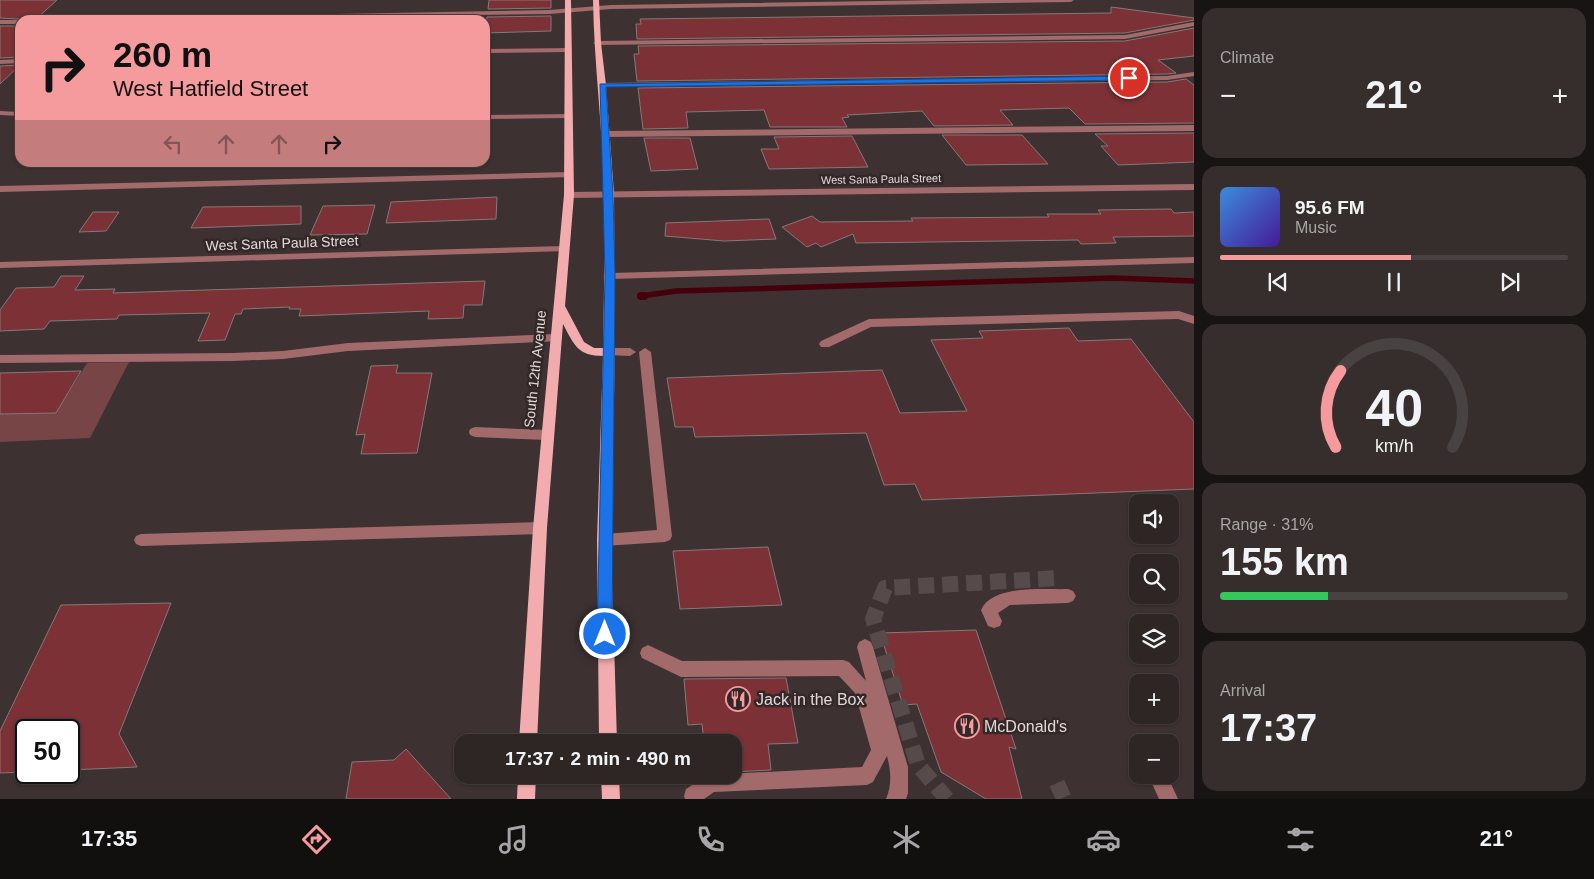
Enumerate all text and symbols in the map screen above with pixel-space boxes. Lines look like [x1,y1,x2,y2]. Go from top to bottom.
icon: right [30,35,95,100]
text: 260 m [113,35,212,74]
text: Climate [1220,49,1274,66]
pin [1108,57,1150,99]
icon: arrive [1115,64,1143,92]
text: 21° [1365,74,1423,116]
text: West Hatfield Street [113,76,308,101]
text: − [1220,80,1236,111]
text: + [1552,80,1568,111]
icon: left [159,130,187,158]
icon: ahead [212,130,240,158]
icon: ahead [265,130,293,158]
icon: right [318,130,346,158]
street label: West Santa Paula Street [821,172,941,186]
text: 95.6 FM [1295,197,1365,218]
text: Music [1295,219,1337,236]
street label: West Santa Paula Street [205,232,359,254]
icon: previous [1264,268,1292,296]
icon: pause [1380,268,1408,296]
icon: next [1496,268,1524,296]
street label: South 12th Avenue [521,309,549,429]
text: 40 [1365,379,1423,437]
text: km/h [1375,436,1413,456]
map controls [1129,494,1179,784]
button: sound [1129,494,1179,544]
text: Range · 31% [1220,516,1313,533]
text: 155 km [1220,541,1349,583]
button: search [1129,554,1179,604]
position arrow [578,607,630,659]
button: layers [1129,614,1179,664]
button: + [1129,674,1179,724]
text: Arrival [1220,682,1265,699]
restaurant icon: Jack in the Box [725,686,751,712]
place label: Jack in the Box [756,691,865,708]
text: 17:37 [1220,707,1317,749]
restaurant icon: McDonald's [954,713,980,739]
place label: McDonald's [984,718,1067,735]
speed limit sign: 50 [15,719,80,784]
button: − [1129,734,1179,784]
text: 17:37 · 2 min · 490 m [505,748,691,769]
icon: directions [299,822,334,857]
icon: music [496,822,531,857]
icon: phone [693,822,728,857]
icon: climate [889,822,924,857]
icon: car [1086,822,1121,857]
icon: filters [1283,822,1318,857]
text: 17:35 [81,826,137,851]
text: 21° [1480,826,1513,851]

